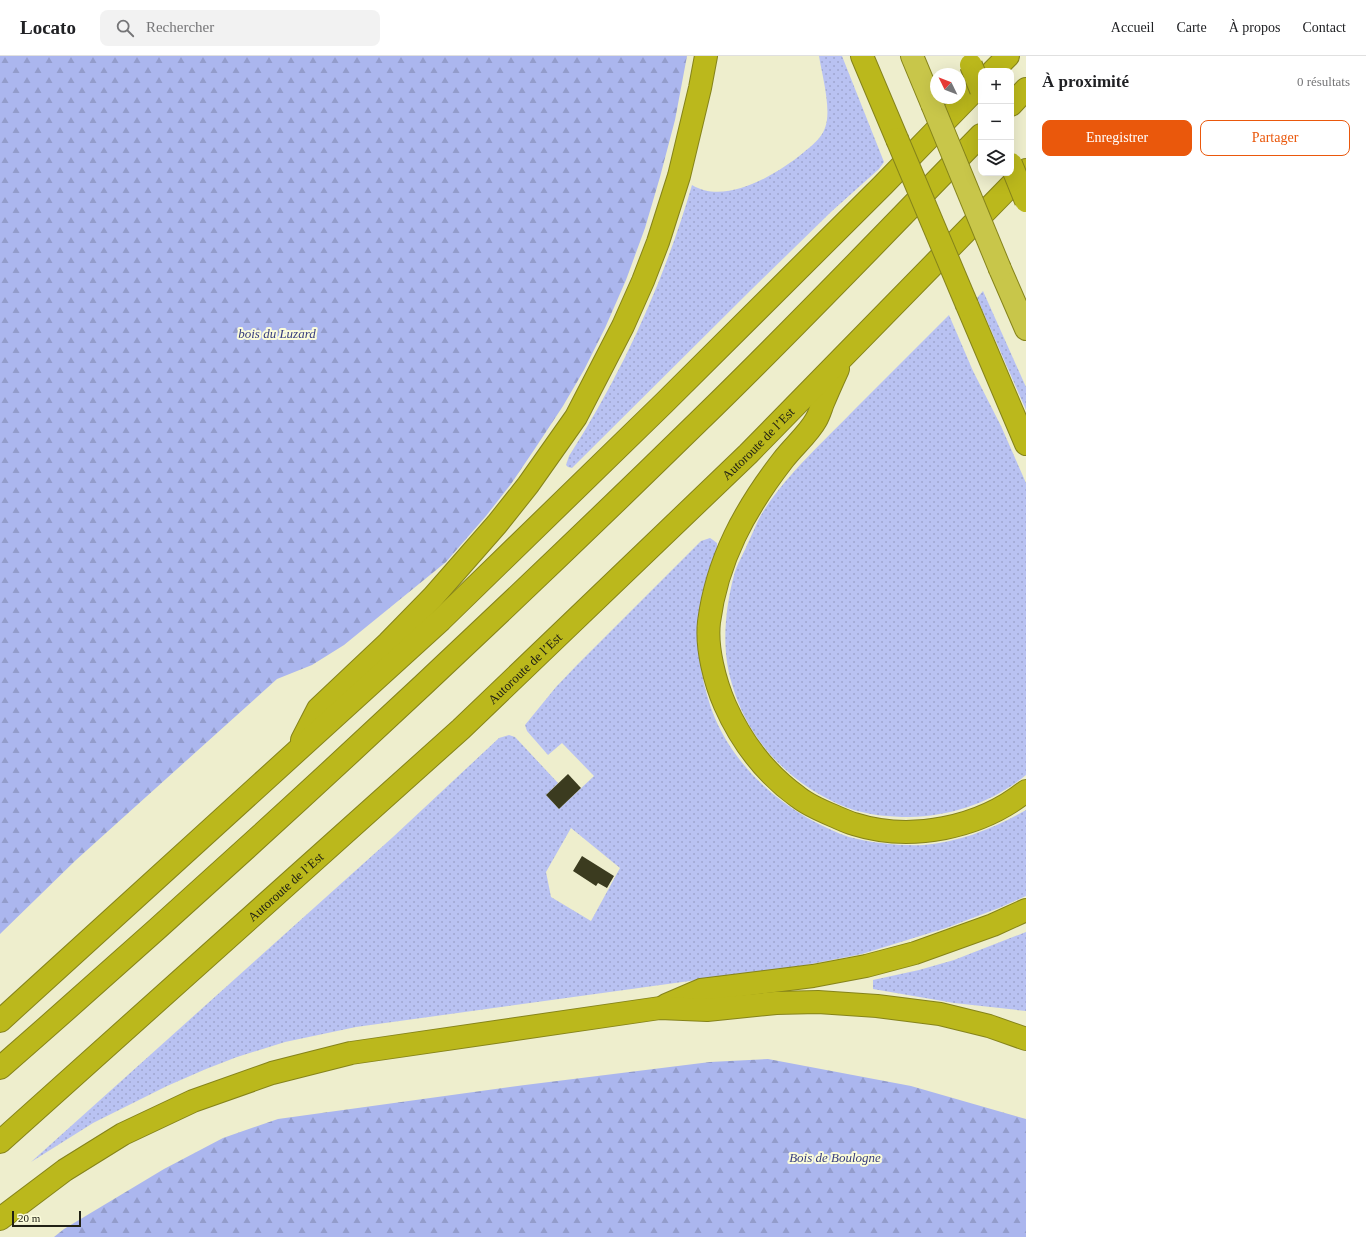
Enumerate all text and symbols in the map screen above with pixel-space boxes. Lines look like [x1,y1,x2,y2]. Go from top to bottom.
search box [100,10,380,46]
text: Locato [20,17,76,38]
icon: search [114,17,136,39]
text: Rechercher [146,19,214,35]
text: Accueil [1111,20,1154,35]
text: Carte [1176,20,1207,35]
text: À propos [1229,20,1280,35]
text: Contact [1302,20,1346,35]
north arrow [930,68,966,104]
map controls [978,68,1014,176]
button: + [978,68,1014,104]
text: À proximité [1042,72,1129,91]
text: 0 résultats [1297,74,1350,89]
button: − [978,104,1014,140]
button: Enregistrer [1042,120,1192,156]
button: Partager [1200,120,1350,156]
button: layers [978,140,1014,176]
park label: bois du Luzard [238,326,316,341]
street label: Autoroute de l’Est [719,404,797,483]
street label: Autoroute de l’Est [485,629,565,707]
street label: Autoroute de l’Est [244,849,326,924]
park label: Bois de Boulogne [789,1150,881,1165]
scale bar [12,1209,81,1228]
text: 20 m [18,1212,40,1224]

